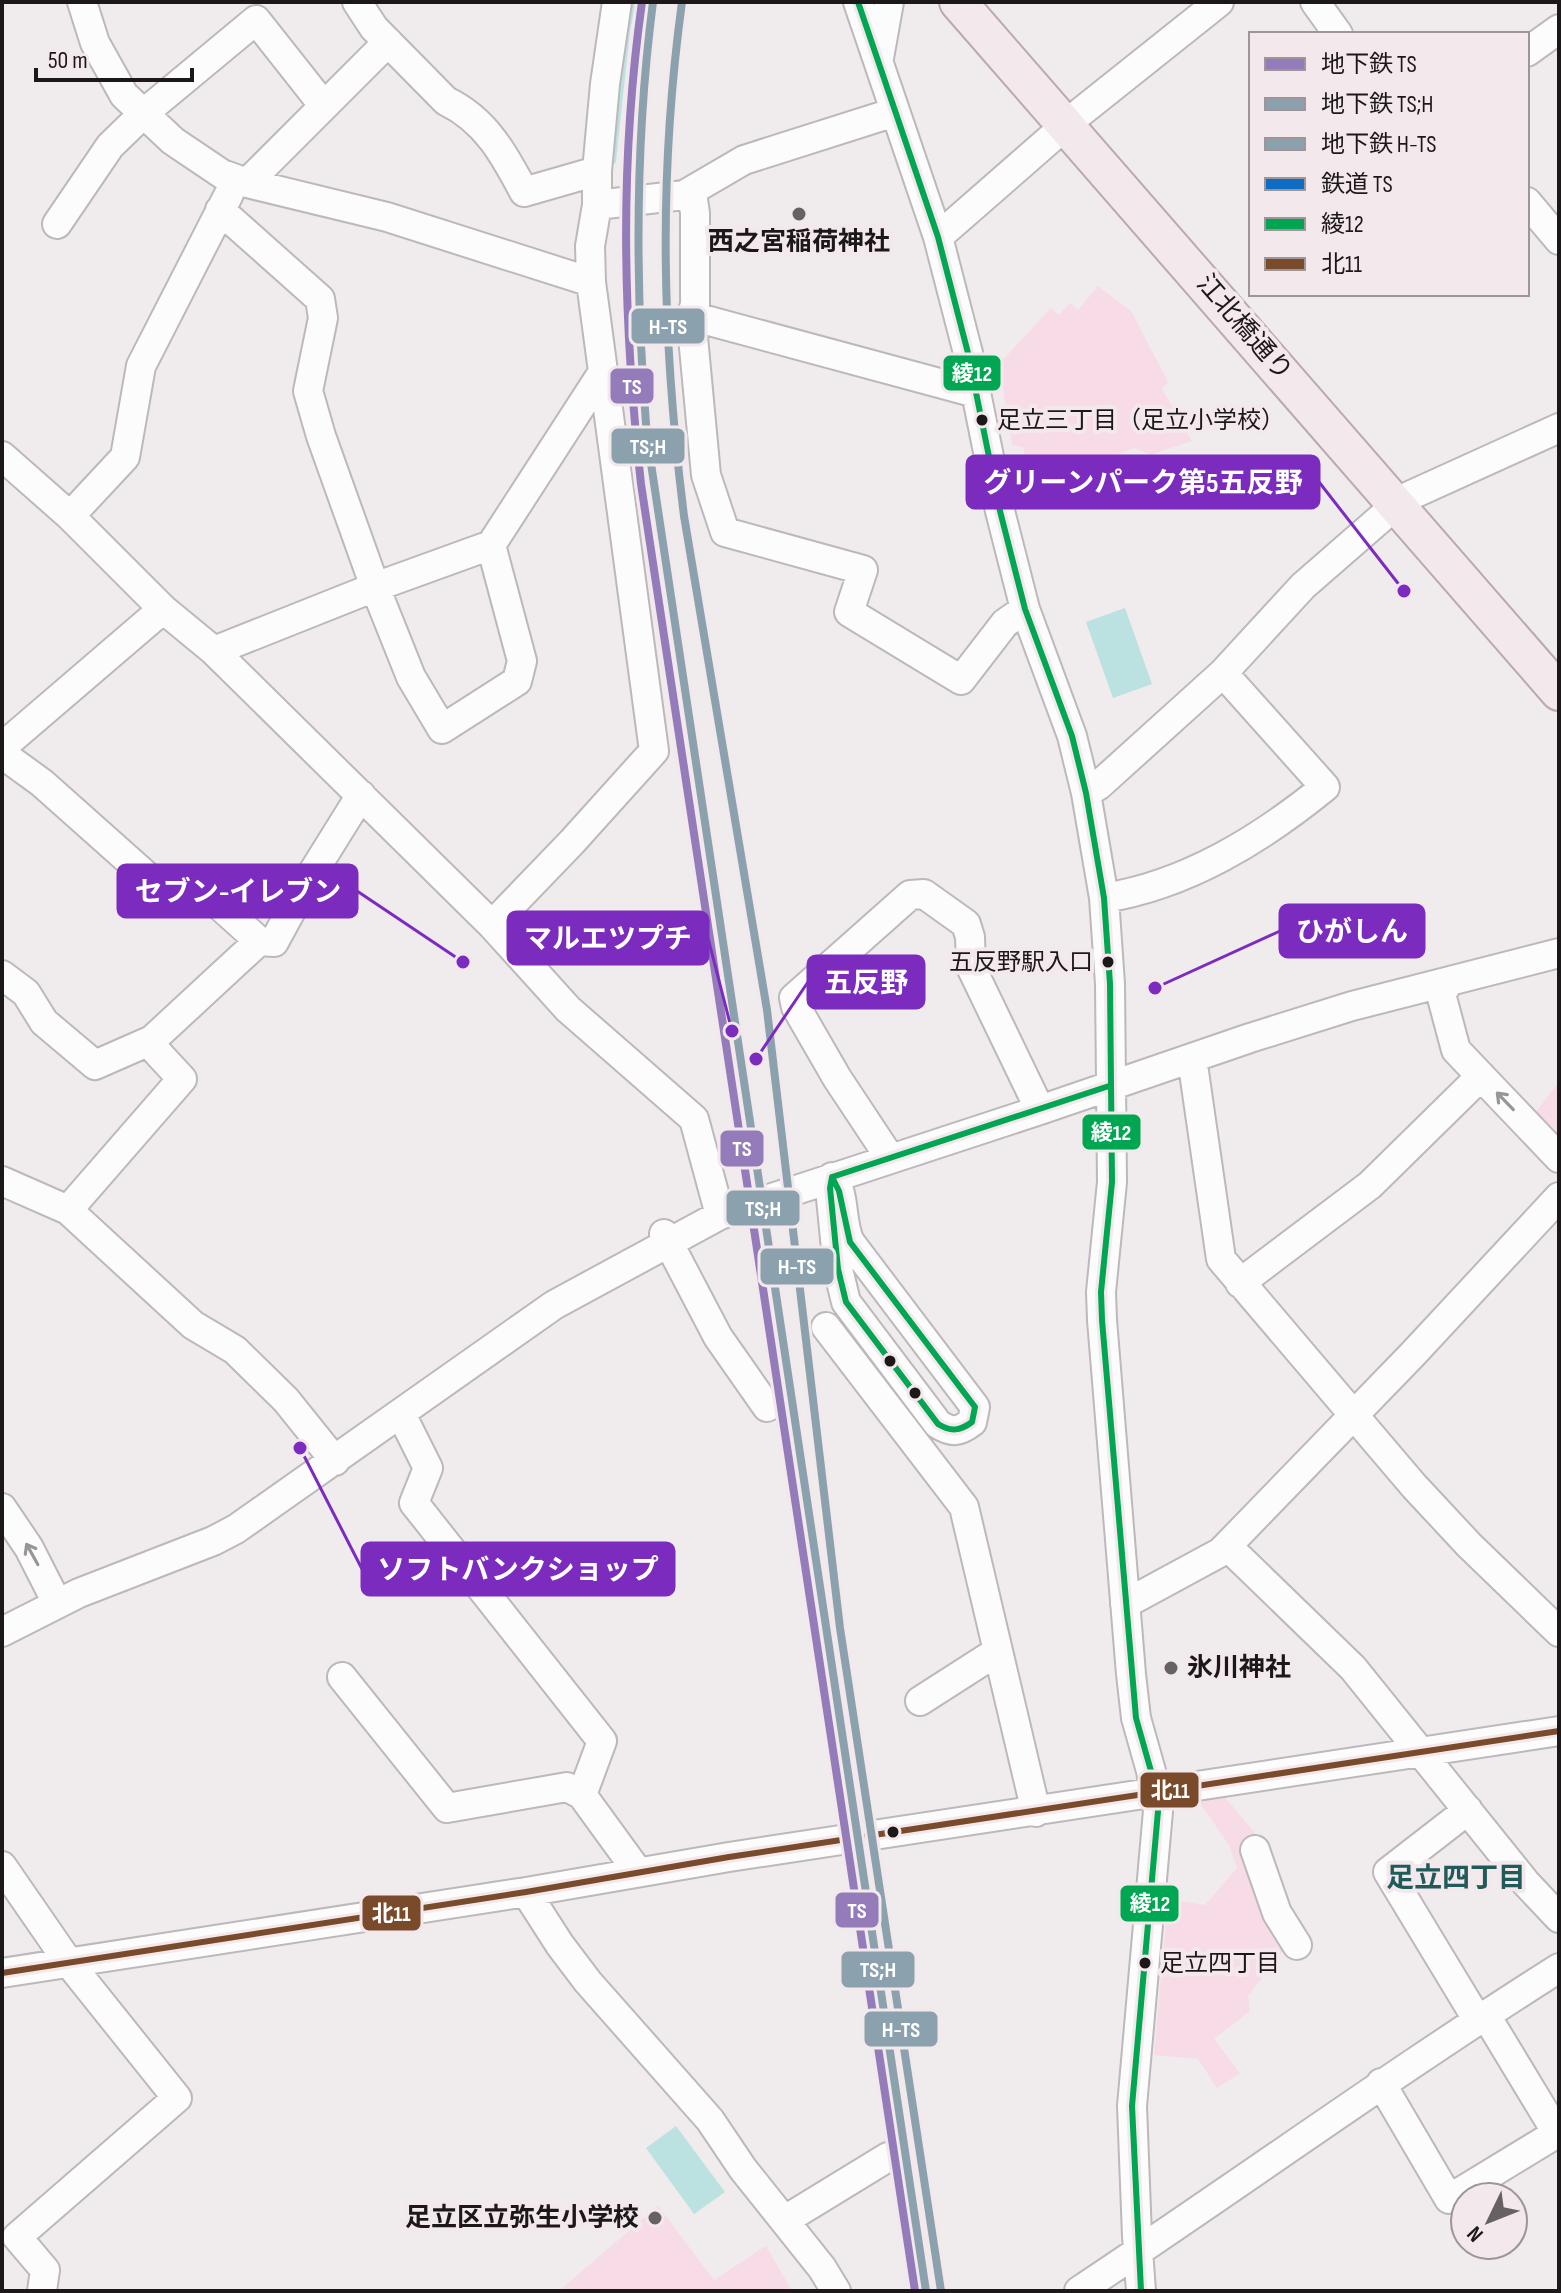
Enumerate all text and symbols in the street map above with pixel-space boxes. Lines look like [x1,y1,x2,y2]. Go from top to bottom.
scale bar [36,32,192,82]
legend [1249,32,1529,296]
text: 50 m [48,46,88,75]
text: 地下鉄 TS [1321,50,1417,79]
text: 地下鉄 TS;H [1321,90,1434,119]
text: 地下鉄 H-TS [1321,130,1437,159]
text: 鉄道 TS [1321,170,1393,199]
marker: 西之宮稲荷神社 [790,205,808,223]
text: 綾12 [1321,210,1364,239]
place label: 西之宮稲荷神社 [708,227,890,258]
text: 北11 [1321,250,1362,279]
street label: 江北橋通り [1190,269,1298,387]
line badge: H-TS [630,307,706,345]
text: H-TS [649,314,687,341]
line badge: 綾12 [942,354,1002,392]
text: 綾12 [952,361,992,388]
line badge: TS [609,367,655,405]
text: TS [622,374,642,401]
place label: 足立三丁目（足立小学校） [997,406,1285,435]
marker: 足立三丁目（足立小学校） [974,412,990,428]
line badge: TS;H [610,427,686,465]
text: TS;H [630,434,666,461]
callout: グリーンパーク第5五反野 [967,456,1319,508]
text: グリーンパーク第5五反野 [984,467,1302,500]
callout: セブン-イレブン [118,865,357,917]
text: セブン-イレブン [135,876,341,909]
callout: ひがしん [1280,905,1424,957]
callout: マルエツプチ [508,912,708,964]
text: ひがしん [1296,916,1408,949]
text: マルエツプチ [524,923,692,956]
place label: 五反野駅入口 [949,948,1093,977]
marker: 五反野駅入口 [1100,954,1116,970]
callout: 五反野 [808,956,924,1008]
text: 五反野 [824,967,908,1000]
one-way arrow [1496,1092,1515,1111]
line badge: 綾12 [1081,1113,1142,1151]
text: 綾12 [1091,1120,1131,1147]
line badge: TS [719,1129,765,1168]
text: TS [732,1136,752,1163]
line badge: TS;H [725,1189,801,1227]
text: TS;H [745,1196,781,1223]
line badge: H-TS [759,1247,835,1286]
text: H-TS [778,1254,816,1281]
unlabelled marker [882,1353,898,1369]
unlabelled marker [907,1385,923,1401]
one-way arrow [24,1543,40,1566]
callout: ソフトバンクショップ [362,1543,674,1595]
text: ソフトバンクショップ [377,1554,659,1587]
place label: 氷川神社 [1187,1653,1291,1684]
marker: 氷川神社 [1162,1659,1180,1677]
line badge: 北11 [1139,1771,1200,1809]
text: 北11 [1150,1778,1190,1805]
unlabelled marker [885,1824,901,1840]
district label: 足立四丁目 [1386,1862,1526,1895]
line badge: 綾12 [1119,1884,1180,1923]
line badge: TS [834,1891,880,1929]
text: 綾12 [1130,1891,1170,1918]
line badge: 北11 [361,1894,422,1932]
text: TS [847,1898,867,1925]
text: 北11 [371,1901,411,1928]
place label: 足立四丁目 [1160,1949,1280,1978]
line badge: TS;H [840,1950,916,1989]
marker: 足立四丁目 [1137,1955,1153,1971]
text: TS;H [860,1957,896,1984]
line badge: H-TS [863,2010,939,2048]
text: H-TS [882,2017,920,2044]
north arrow [1449,2181,1529,2261]
place label: 足立区立弥生小学校 [405,2203,639,2234]
marker: 足立区立弥生小学校 [646,2209,664,2227]
text: N [1462,2220,1489,2247]

